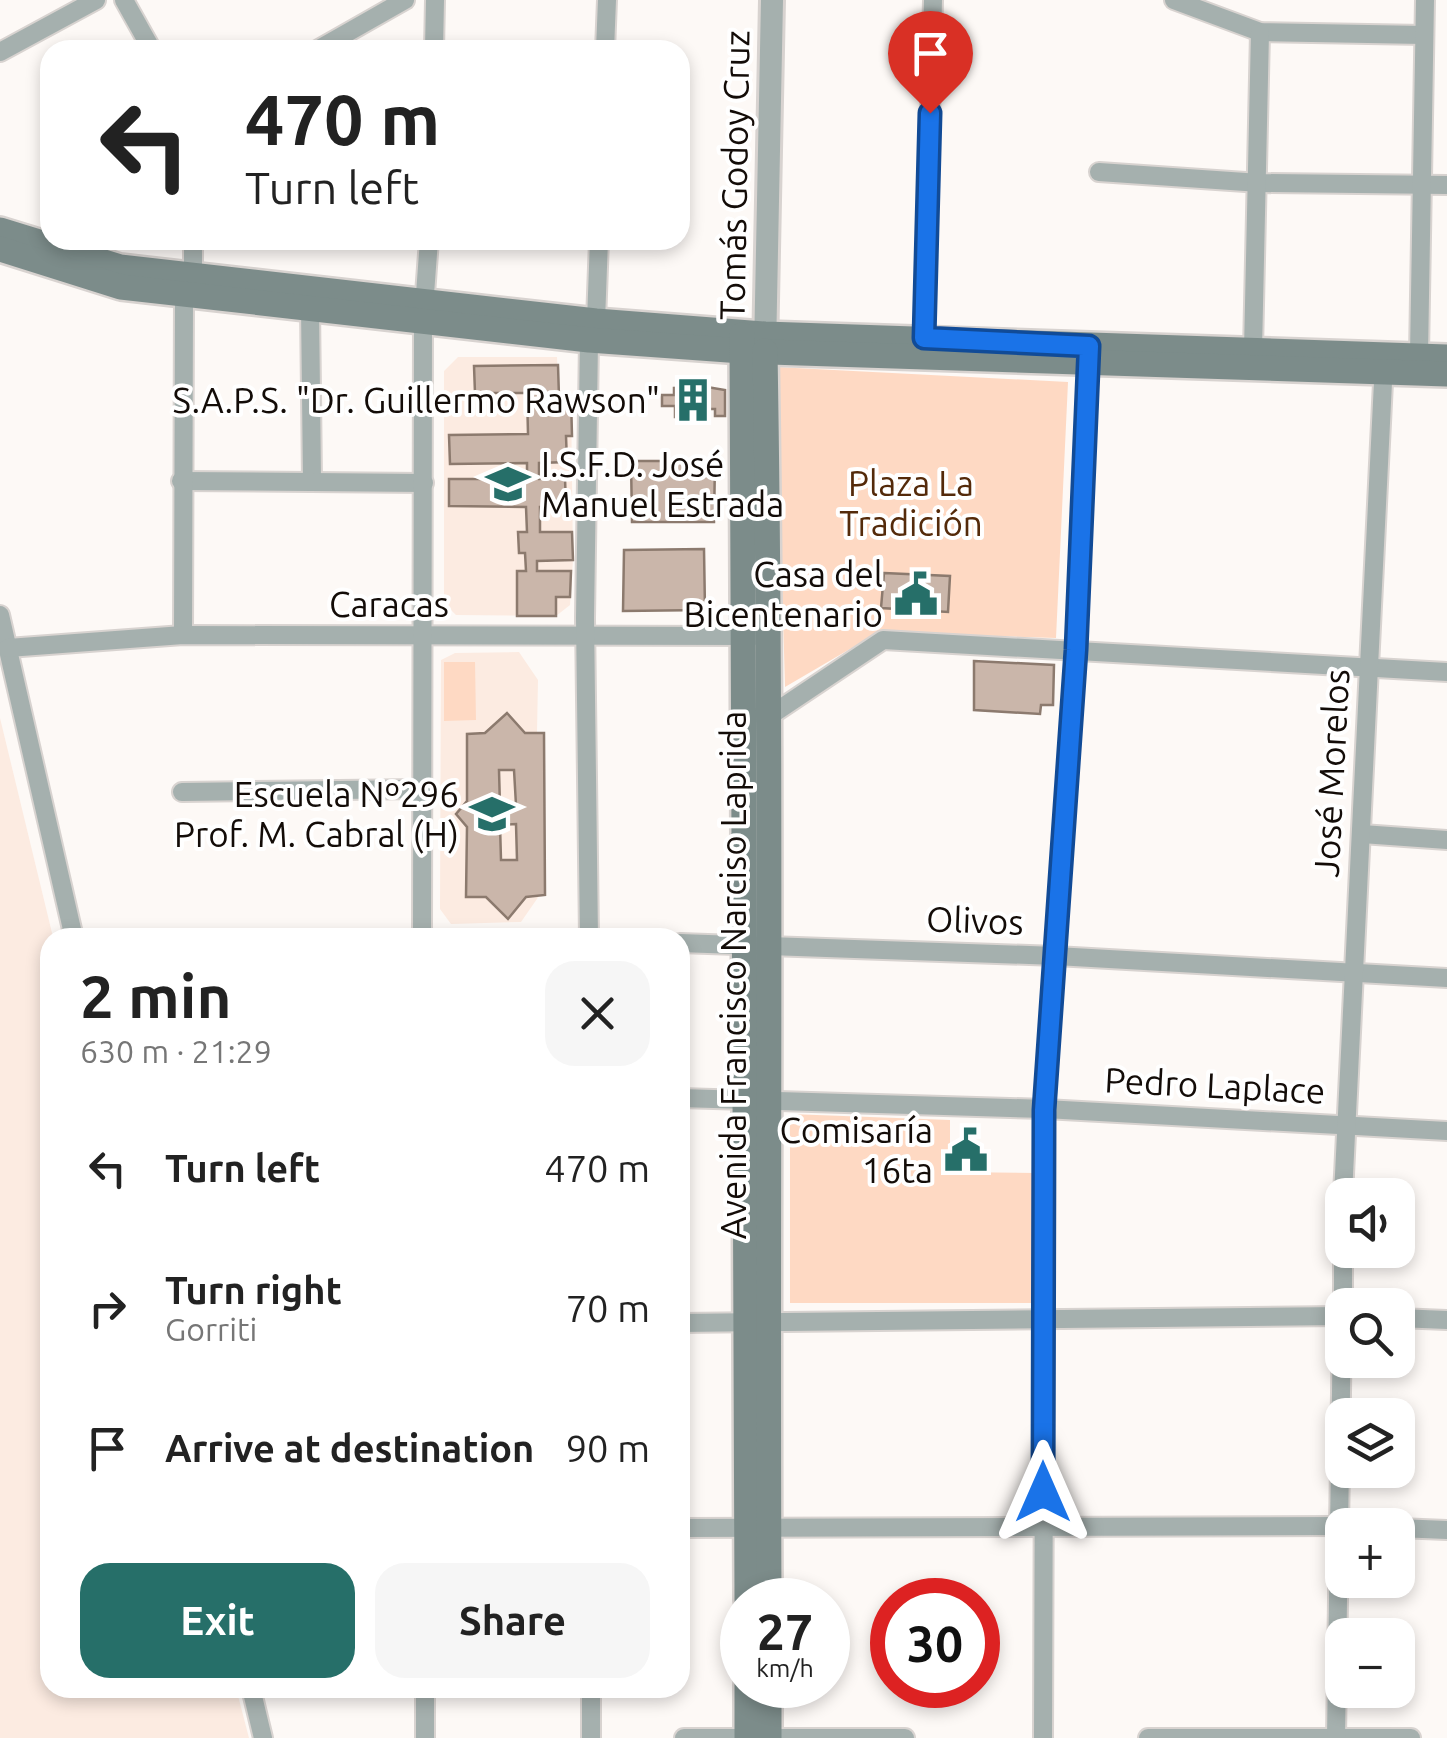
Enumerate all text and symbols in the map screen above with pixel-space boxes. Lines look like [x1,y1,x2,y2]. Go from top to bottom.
pin [888,11,973,114]
icon: arrive [903,26,958,81]
street label: Tomás Godoy Cruz [711,30,757,320]
icon: left [80,80,210,210]
text: 470 m [245,80,440,158]
text: Turn left [245,162,419,213]
building icon: S.A.P.S. "Dr. Guillermo Rawson" [669,376,717,424]
place label: S.A.P.S. "Dr. Guillermo Rawson" [173,380,660,420]
place label: I.S.F.D. José Manuel Estrada [541,444,784,524]
school or university icon: I.S.F.D. José Manuel Estrada [484,460,532,508]
park label: Plaza La Tradición [839,463,983,543]
place label: Casa del Bicentenario [684,554,883,634]
public building icon: Casa del Bicentenario [892,570,940,618]
street label: Caracas [329,584,449,624]
street label: José Morelos [1306,668,1356,878]
street label: Avenida Francisco Narciso Laprida [713,711,753,1239]
place label: Escuela Nº296 Prof. M. Cabral (H) [174,774,459,854]
school or university icon: Escuela Nº296 Prof. M. Cabral (H) [468,790,516,838]
street label: Olivos [926,898,1024,942]
button: close [545,961,650,1066]
text: 2 min [80,962,232,1029]
text: 630 m · 21:29 [80,1033,272,1069]
street label: Pedro Laplace [1104,1059,1326,1111]
place label: Comisaría 16ta [779,1110,933,1190]
public building icon: Comisaría 16ta [942,1126,990,1174]
icon: left [80,1141,135,1196]
text: Turn left [165,1147,320,1189]
text: 470 m [544,1147,650,1189]
map controls [1325,1178,1415,1708]
button: sound [1325,1178,1415,1268]
text: Turn right [165,1269,342,1311]
icon: right [80,1281,135,1336]
text: 70 m [566,1287,650,1329]
button: search [1325,1288,1415,1378]
text: Gorriti [165,1311,257,1347]
button: layers [1325,1398,1415,1488]
icon: arrive [80,1421,135,1476]
text: Arrive at destination [165,1427,534,1469]
text: 90 m [566,1427,650,1469]
position arrow [991,1440,1095,1544]
button: + [1325,1508,1415,1598]
button: Exit [80,1563,355,1678]
button: Share [375,1563,650,1678]
speed limit sign: 30 [870,1578,1000,1708]
text: 27 [757,1603,813,1659]
button: − [1325,1618,1415,1708]
text: km/h [756,1654,814,1682]

